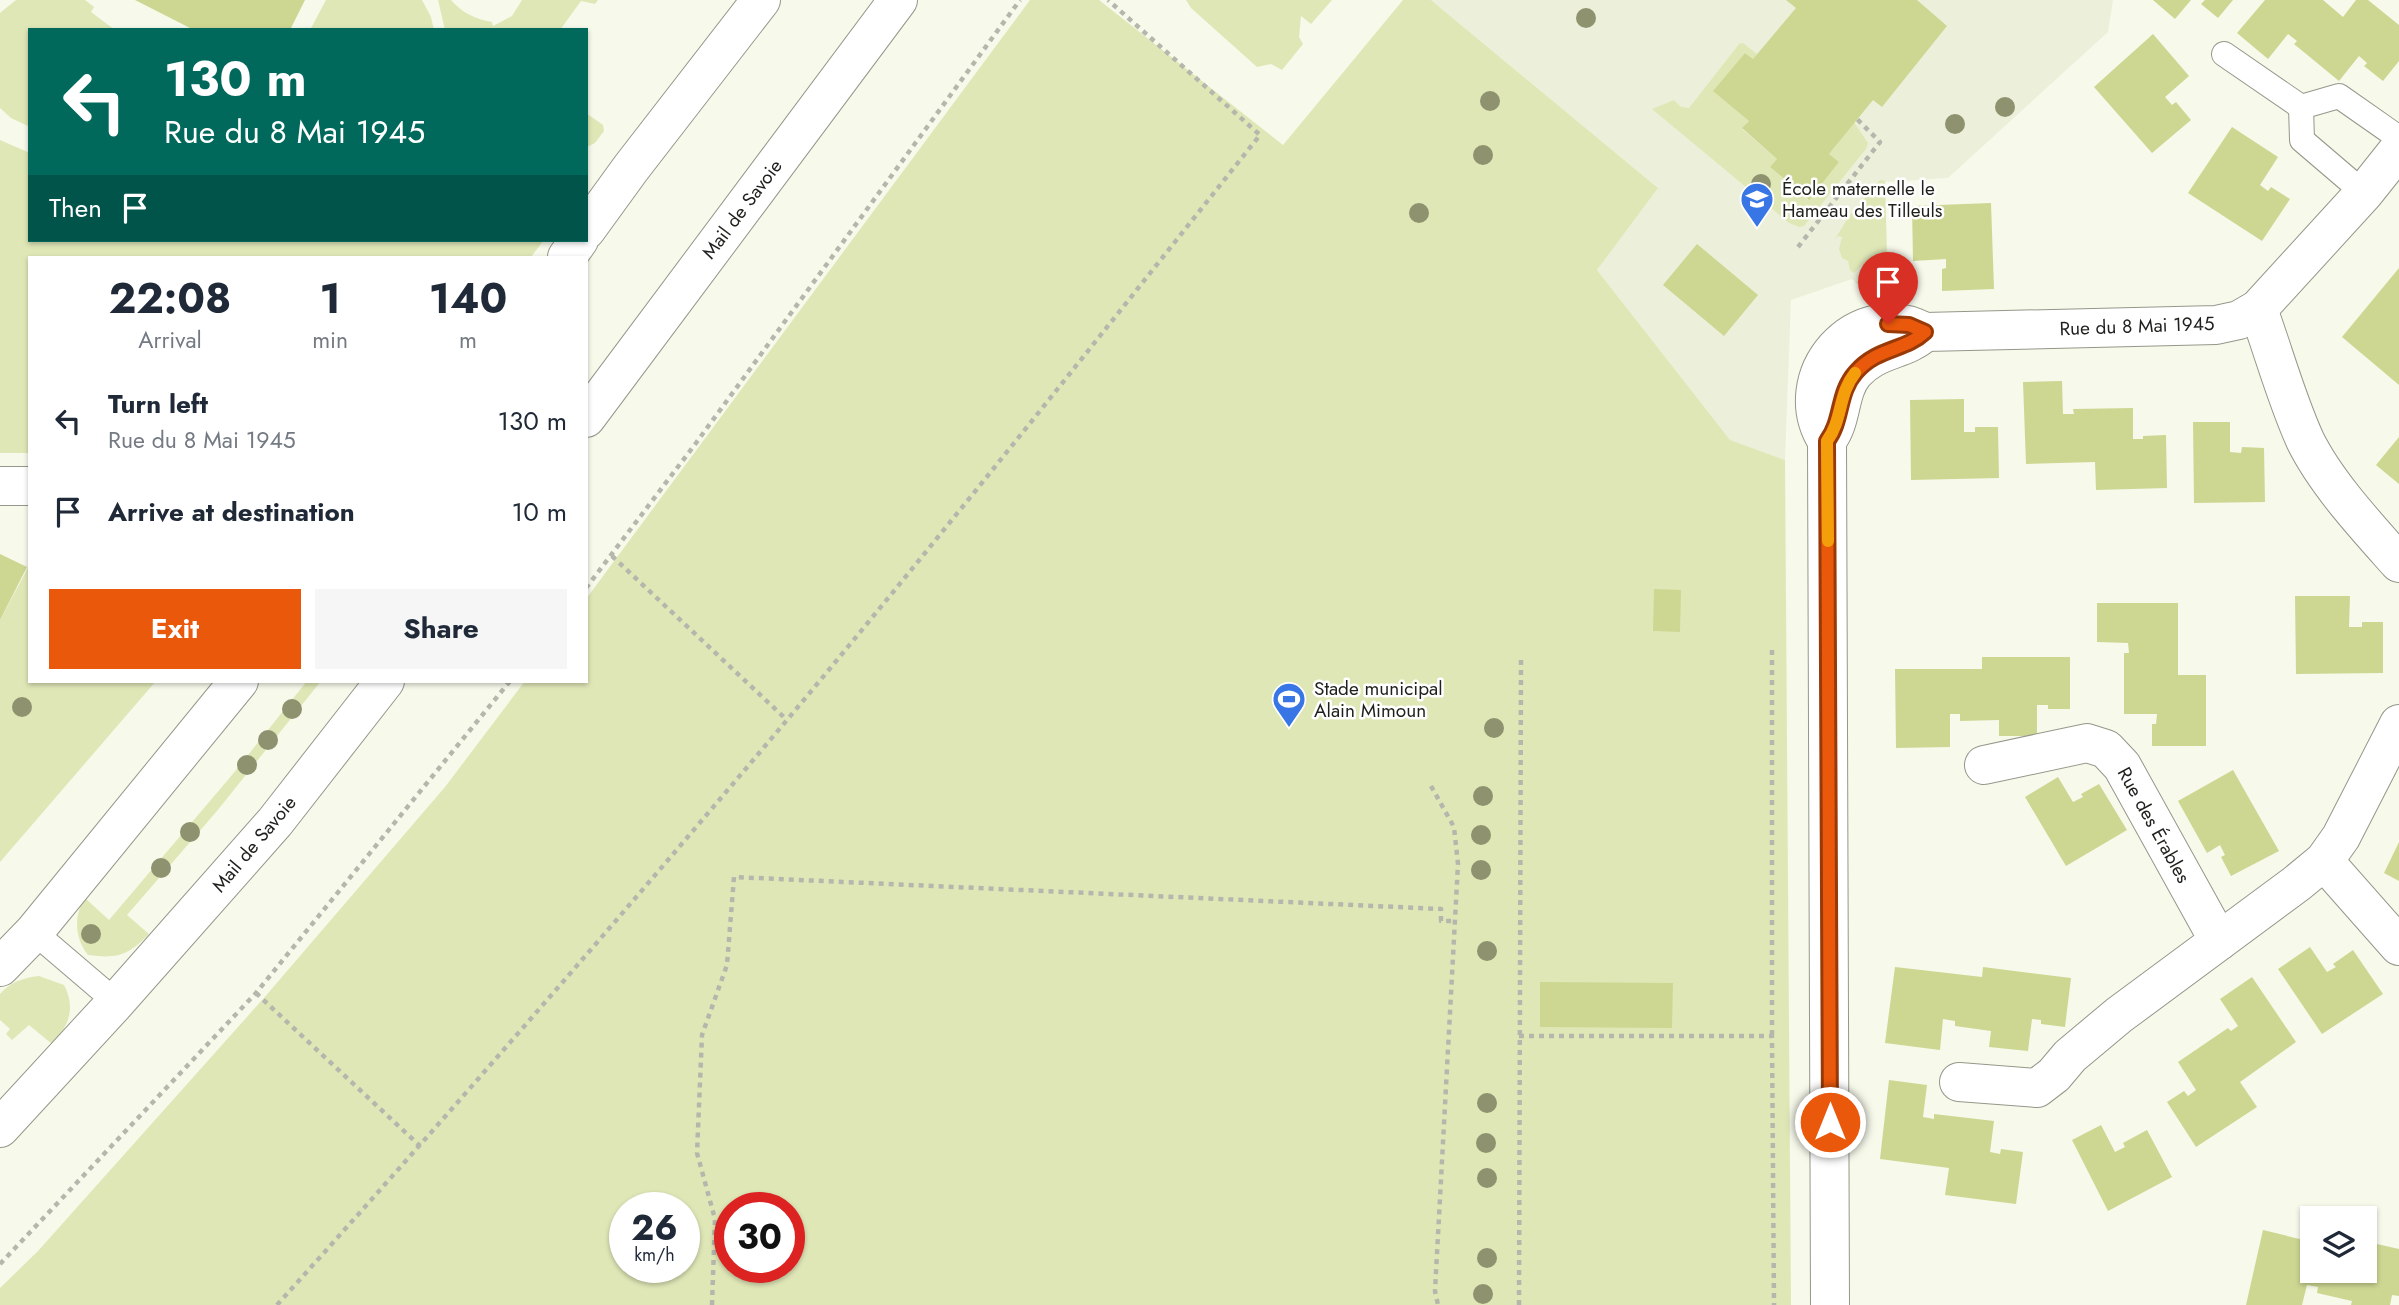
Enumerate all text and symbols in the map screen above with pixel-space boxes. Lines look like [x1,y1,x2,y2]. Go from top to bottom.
text: 130 m [164,44,307,114]
icon: left [49,56,140,147]
text: Rue du 8 Mai 1945 [164,109,425,155]
street label: Mail de Savoie [696,153,789,264]
place label: École maternelle le Hameau des Tilleuls [1782,175,1943,224]
school or university icon: École maternelle le Hameau des Tilleuls [1738,180,1776,229]
text: Then [49,189,102,227]
icon: arrive [116,189,154,227]
pin [1858,252,1918,324]
icon: arrive [1869,263,1907,301]
text: 22:08 [109,268,231,329]
text: 1 [319,268,341,329]
text: 140 [429,268,507,329]
street label: Rue du 8 Mai 1945 [2059,310,2215,342]
text: Arrival [138,323,202,357]
text: min [312,323,348,357]
text: m [459,323,477,357]
text: Turn left [108,385,208,423]
icon: left [49,402,87,440]
text: 130 m [497,402,567,440]
text: Rue du 8 Mai 1945 [108,423,296,457]
icon: arrive [49,493,87,531]
text: Arrive at destination [108,493,355,531]
text: 10 m [512,493,567,531]
button: Exit [49,589,301,669]
button: Share [315,589,567,669]
place label: Stade municipal Alain Mimoun [1314,675,1443,724]
sports icon: Stade municipal Alain Mimoun [1270,680,1308,729]
street label: Rue des Érables [2111,762,2197,888]
street label: Mail de Savoie [206,790,303,898]
position arrow [1793,1085,1867,1159]
speed limit sign: 30 [714,1192,805,1283]
text: 26 [631,1203,678,1253]
map controls [2300,1206,2377,1283]
button: layers [2300,1206,2377,1283]
text: km/h [634,1242,675,1268]

